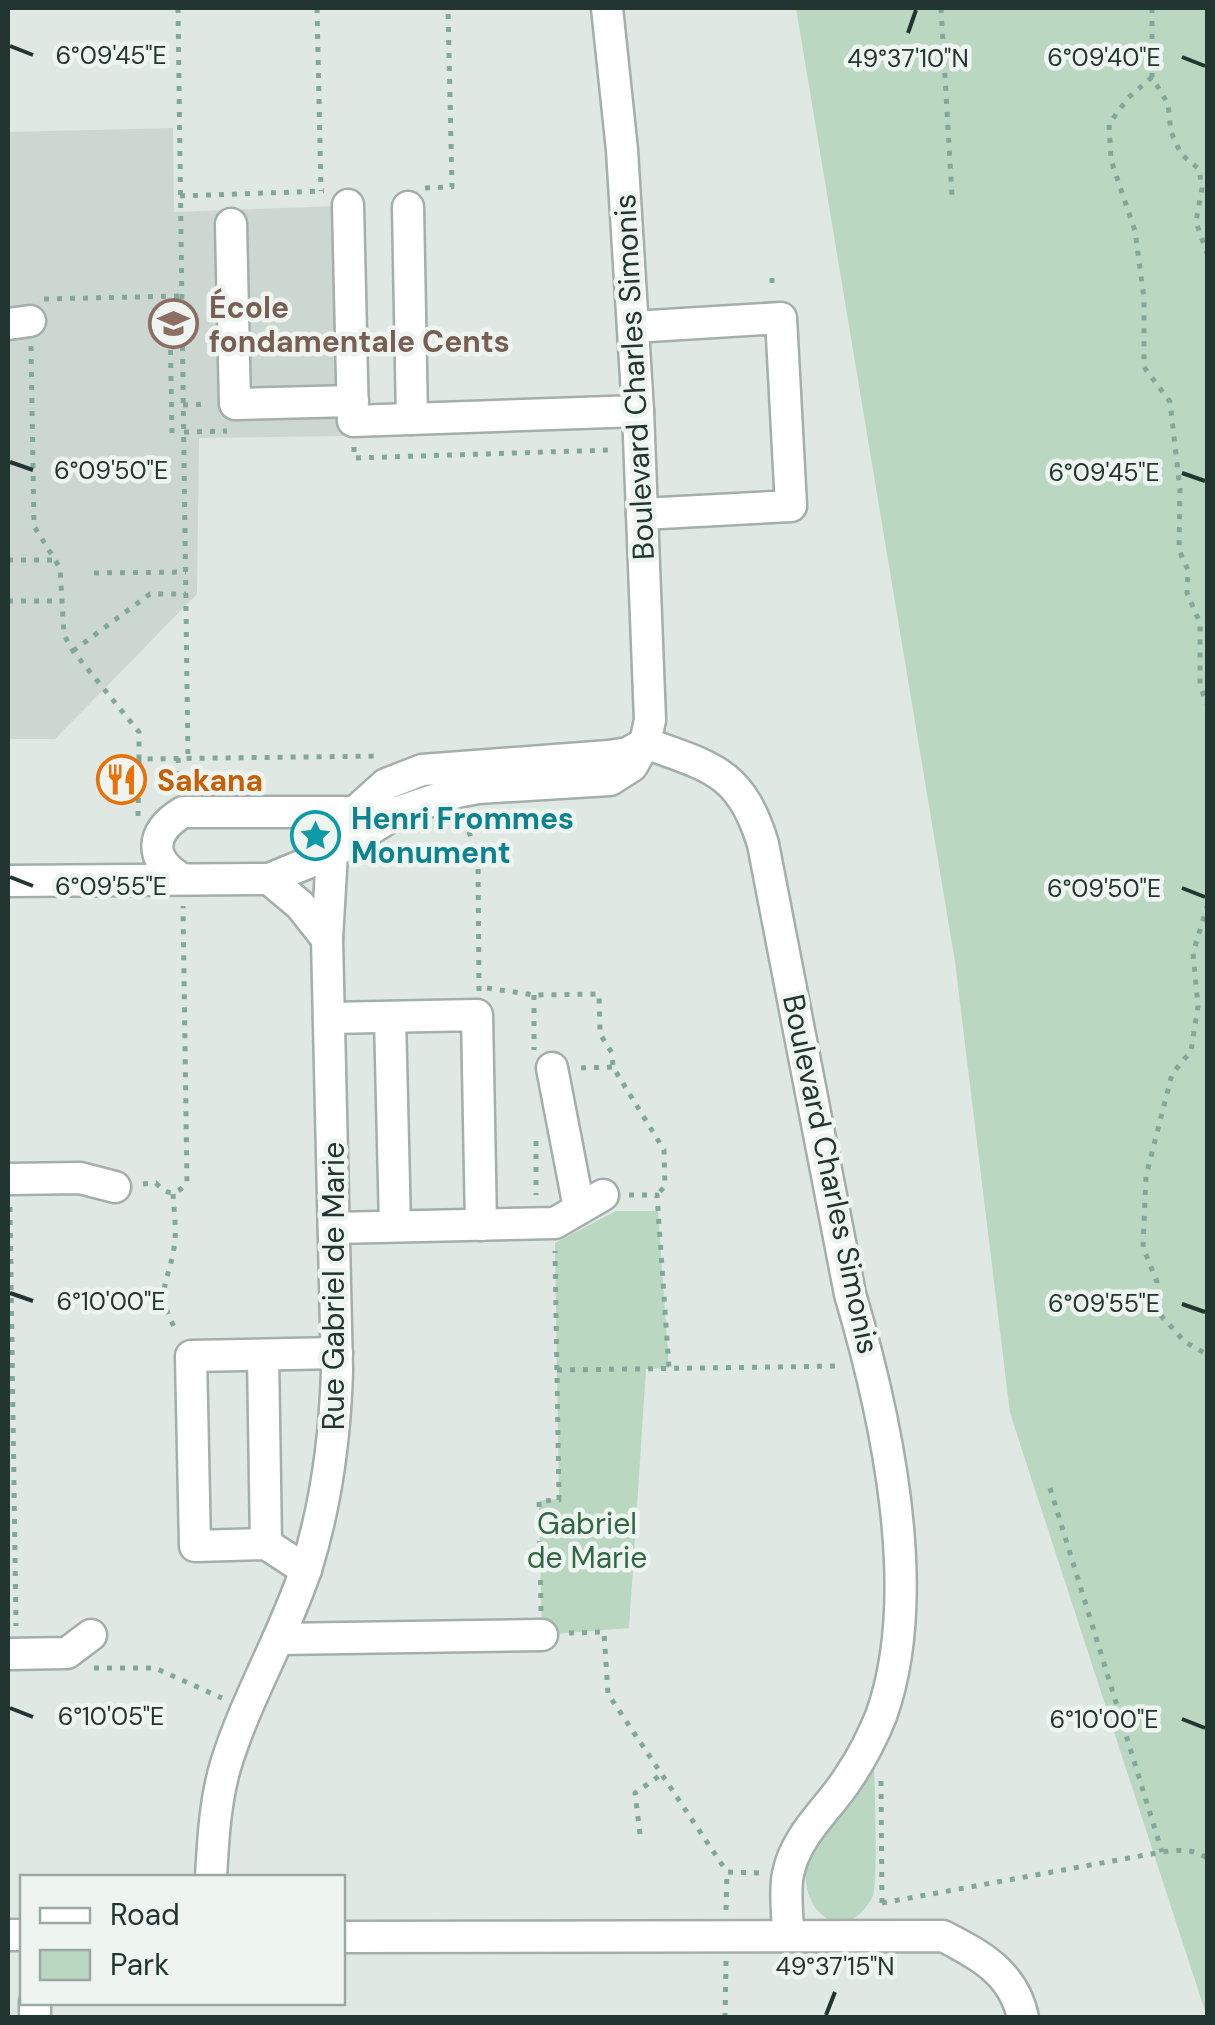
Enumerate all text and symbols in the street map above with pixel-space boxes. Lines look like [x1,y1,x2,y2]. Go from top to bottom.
text: 6°09'45"E [55,39,167,72]
text: 6°09'40"E [1047,41,1161,74]
text: 49°37'10"N [847,42,969,75]
street label: Boulevard Charles Simonis [605,193,663,561]
place label: École fondamentale Cents [209,288,510,361]
school or university icon: École fondamentale Cents [148,298,200,350]
text: 6°09'50"E [54,454,168,487]
text: 6°09'45"E [1048,456,1160,489]
restaurant icon: Sakana [96,754,148,806]
place label: Sakana [157,761,263,800]
place label: Henri Frommes Monument [351,799,574,872]
place icon: Henri Frommes Monument [290,809,342,861]
text: 6°09'55"E [55,870,167,903]
text: 6°09'50"E [1047,872,1161,905]
street label: Boulevard Charles Simonis [774,991,888,1357]
street label: Rue Gabriel de Marie [314,1142,353,1430]
text: 6°10'00"E [57,1285,165,1318]
text: 6°09'55"E [1048,1287,1160,1320]
park label: Gabriel de Marie [527,1504,647,1577]
text: 6°10'05"E [58,1700,164,1733]
text: 6°10'00"E [1050,1703,1158,1736]
legend [20,1875,345,2005]
text: Road [110,1895,180,1934]
text: Park [110,1945,169,1984]
text: 49°37'15"N [775,1950,895,1983]

